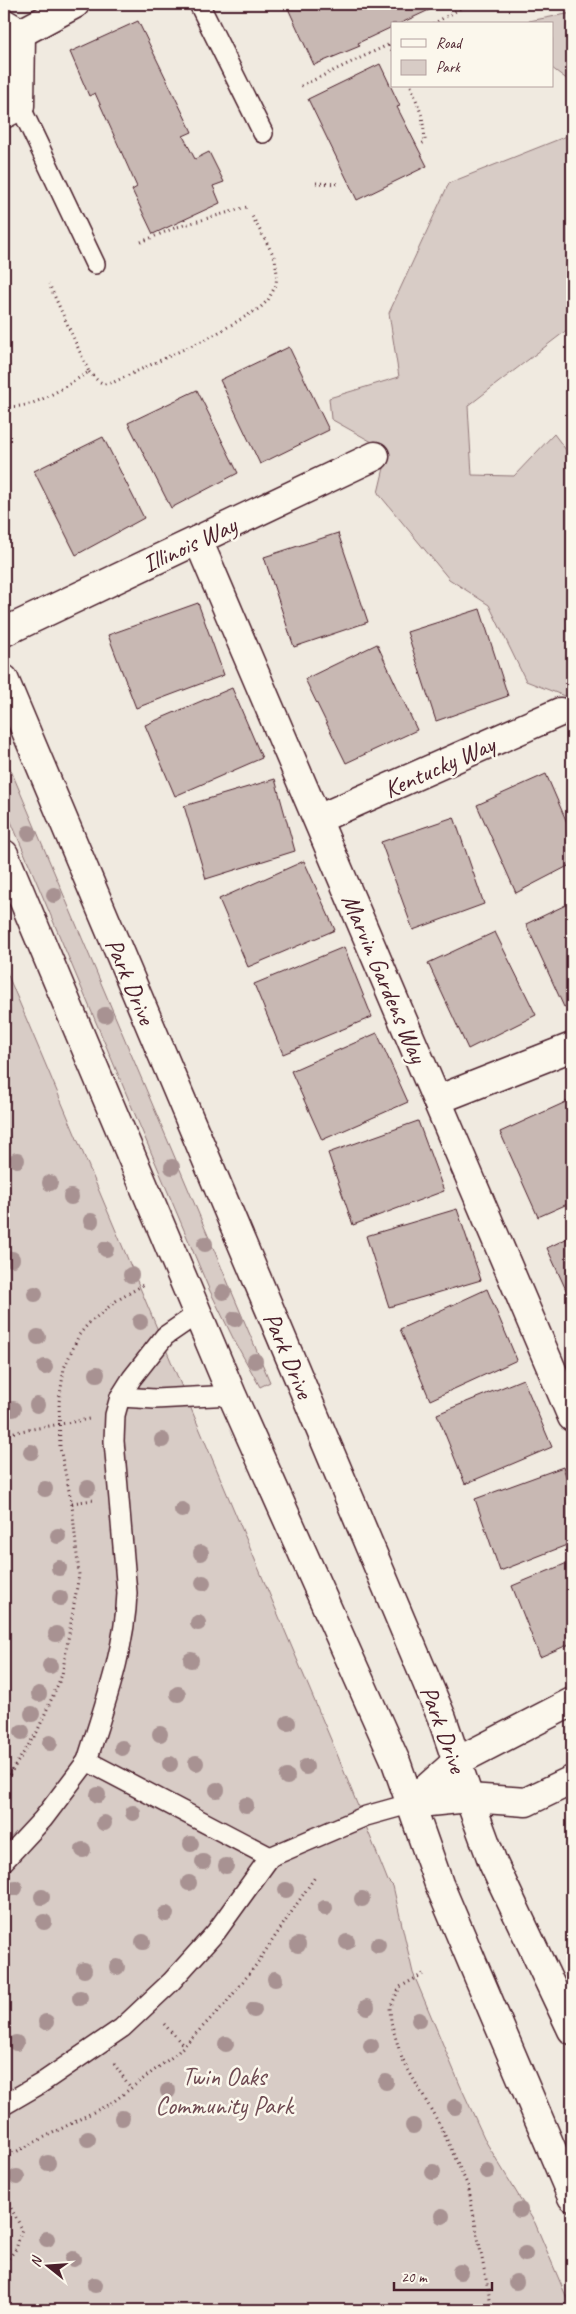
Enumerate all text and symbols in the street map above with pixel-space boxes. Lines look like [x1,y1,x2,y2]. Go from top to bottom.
legend [391,22,554,88]
text: Road [436,34,463,53]
text: Park [436,58,461,77]
street label: Illinois Way [137,509,243,581]
street label: Kentucky Way [379,727,502,806]
street label: Marvin Gardens Way [334,889,435,1069]
street label: Park Drive [98,934,163,1031]
street label: Park Drive [256,1308,321,1405]
street label: Park Drive [413,1681,474,1779]
park label: Twin Oaks Community Park [155,2061,295,2122]
north arrow [22,2242,72,2292]
text: N [27,2253,46,2269]
scale bar [394,2259,491,2291]
text: 20 m [401,2268,428,2287]

